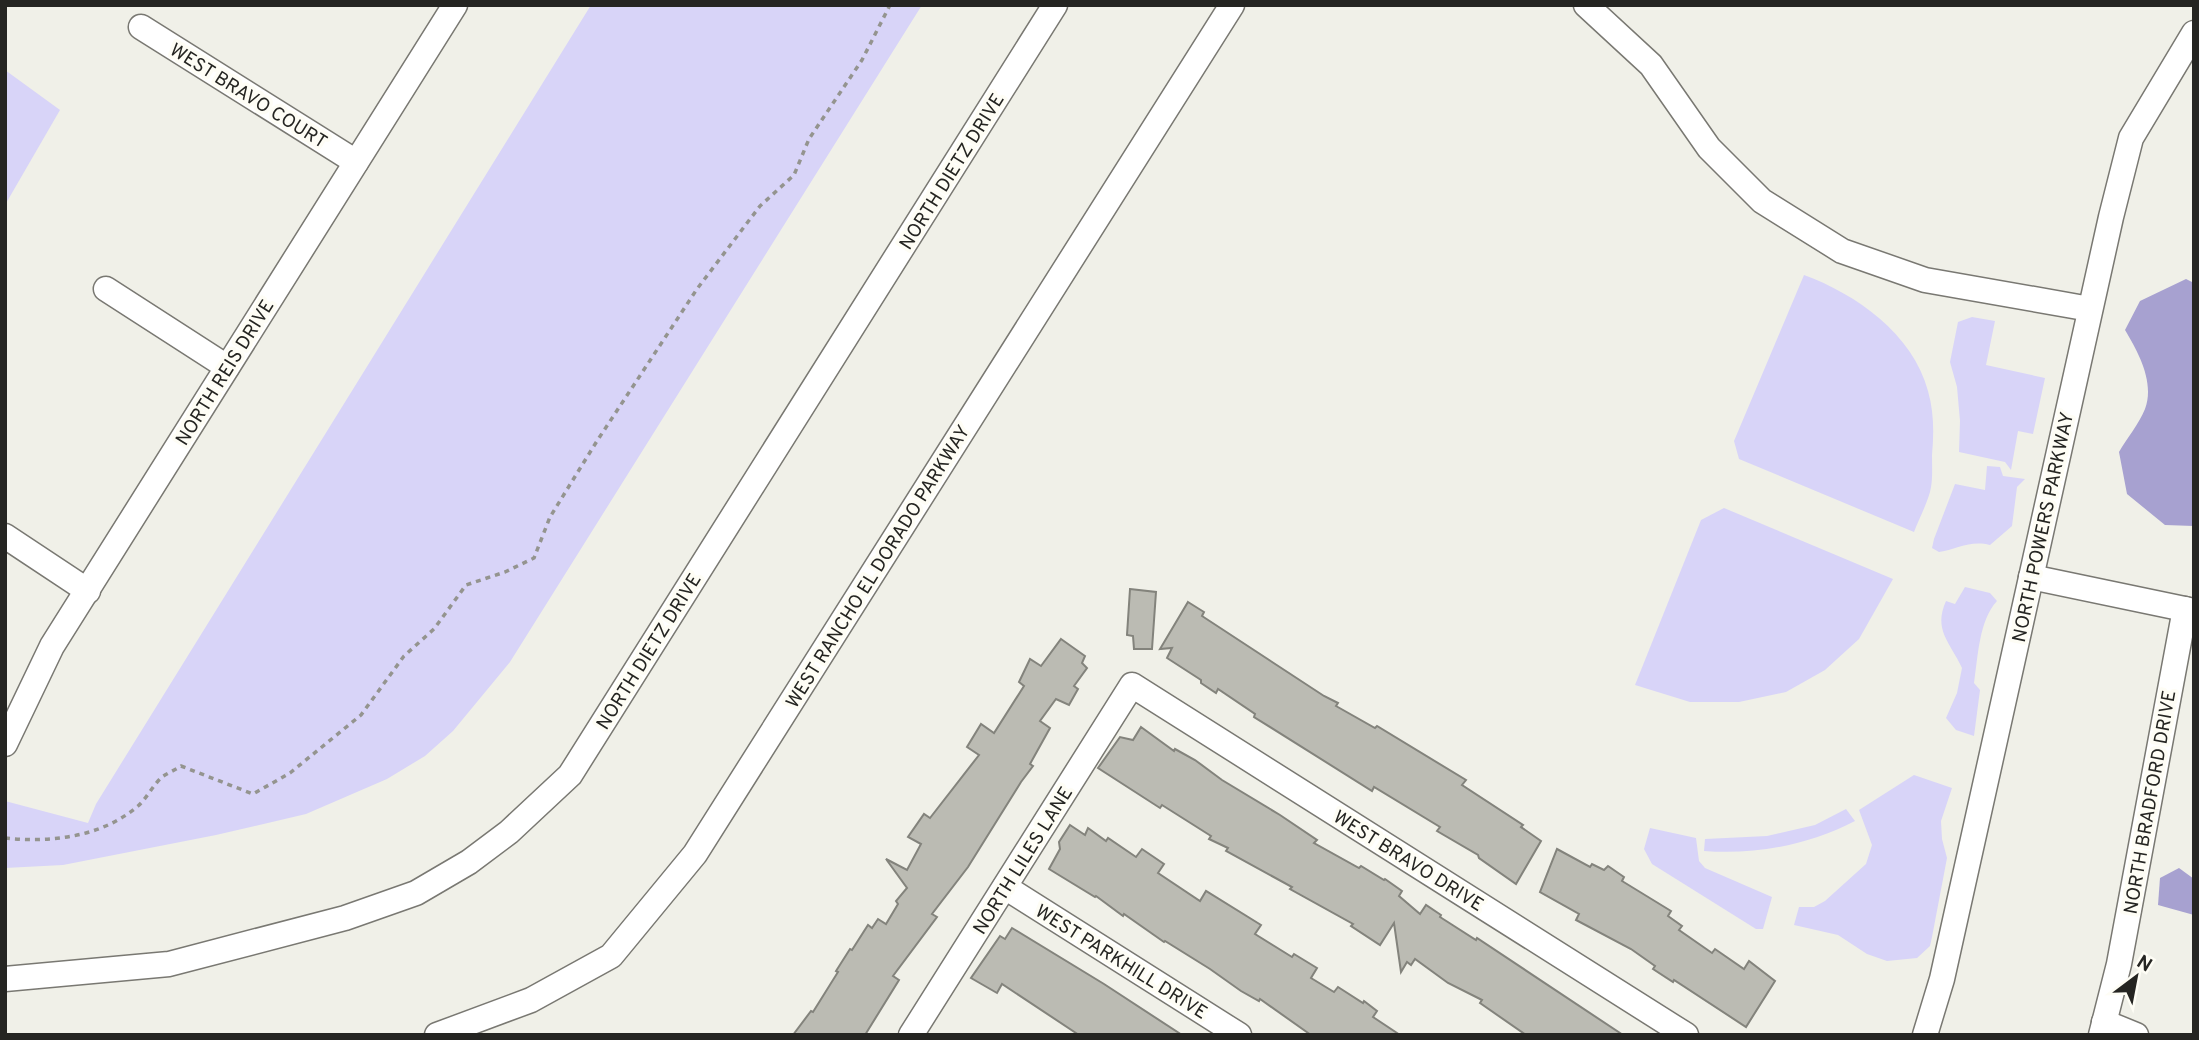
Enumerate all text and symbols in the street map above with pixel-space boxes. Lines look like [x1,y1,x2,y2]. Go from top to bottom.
street label: WEST BRAVO COURT [165,39,331,155]
street label: NORTH DIETZ DRIVE [895,89,1011,255]
street label: NORTH REIS DRIVE [171,296,280,450]
street label: NORTH POWERS PARKWAY [2008,410,2080,645]
street label: WEST RANCHO EL DORADO PARKWAY [781,421,976,713]
street label: NORTH DIETZ DRIVE [592,569,708,735]
street label: NORTH BRADFORD DRIVE [2119,689,2182,916]
street label: NORTH LILES LANE [968,783,1079,940]
street label: WEST BRAVO DRIVE [1328,806,1488,918]
street label: WEST PARKHILL DRIVE [1030,900,1211,1025]
north arrow [2101,942,2171,1012]
text: N [2132,950,2156,978]

